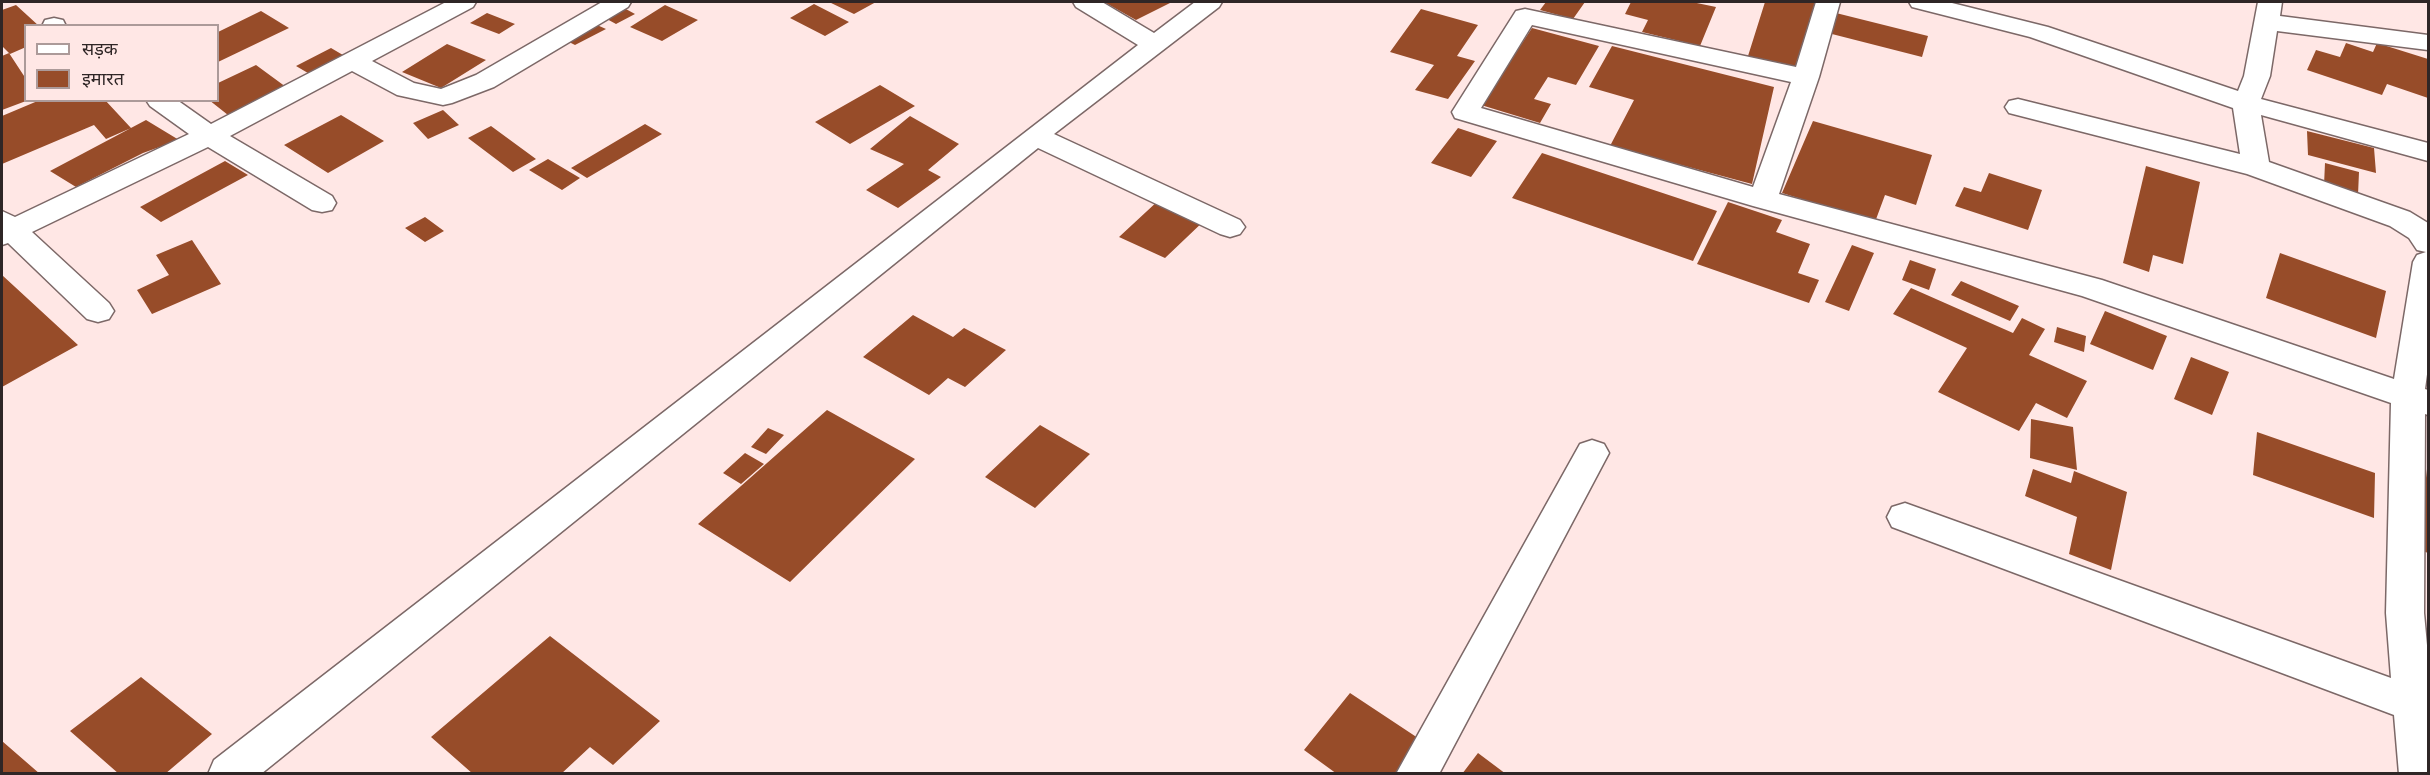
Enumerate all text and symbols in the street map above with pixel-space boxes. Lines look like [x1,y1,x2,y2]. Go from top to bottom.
legend [24,24,219,102]
text: सड़क [82,37,118,60]
text: इमारत [82,67,124,90]

